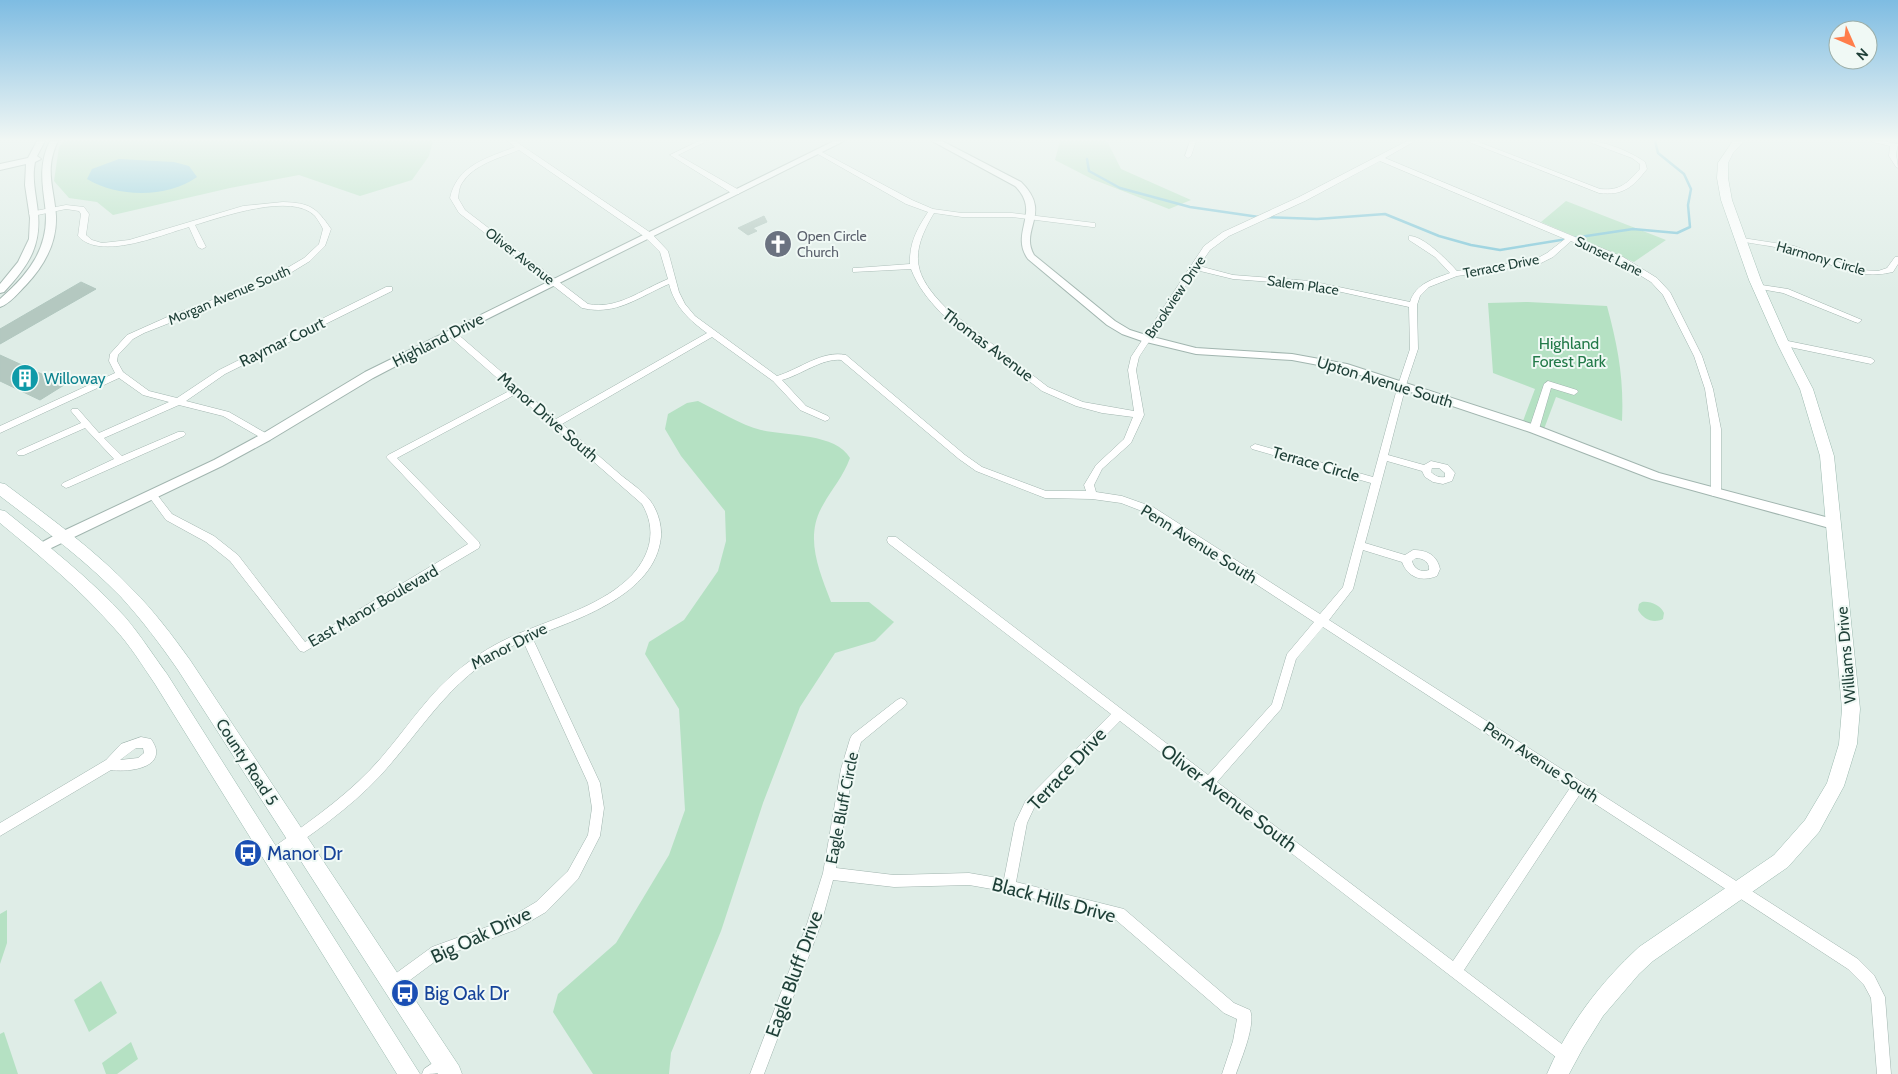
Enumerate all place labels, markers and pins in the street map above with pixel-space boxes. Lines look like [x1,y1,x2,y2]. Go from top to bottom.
place label: Open Circle Church [797,227,867,261]
church icon: Open Circle Church [763,229,793,259]
building icon: Willoway [10,363,40,393]
place label: Willoway [44,369,106,388]
bus stop icon: Manor Dr [233,838,263,868]
place label: Manor Dr [267,842,342,865]
bus stop icon: Big Oak Dr [390,978,420,1008]
place label: Big Oak Dr [424,982,509,1005]

